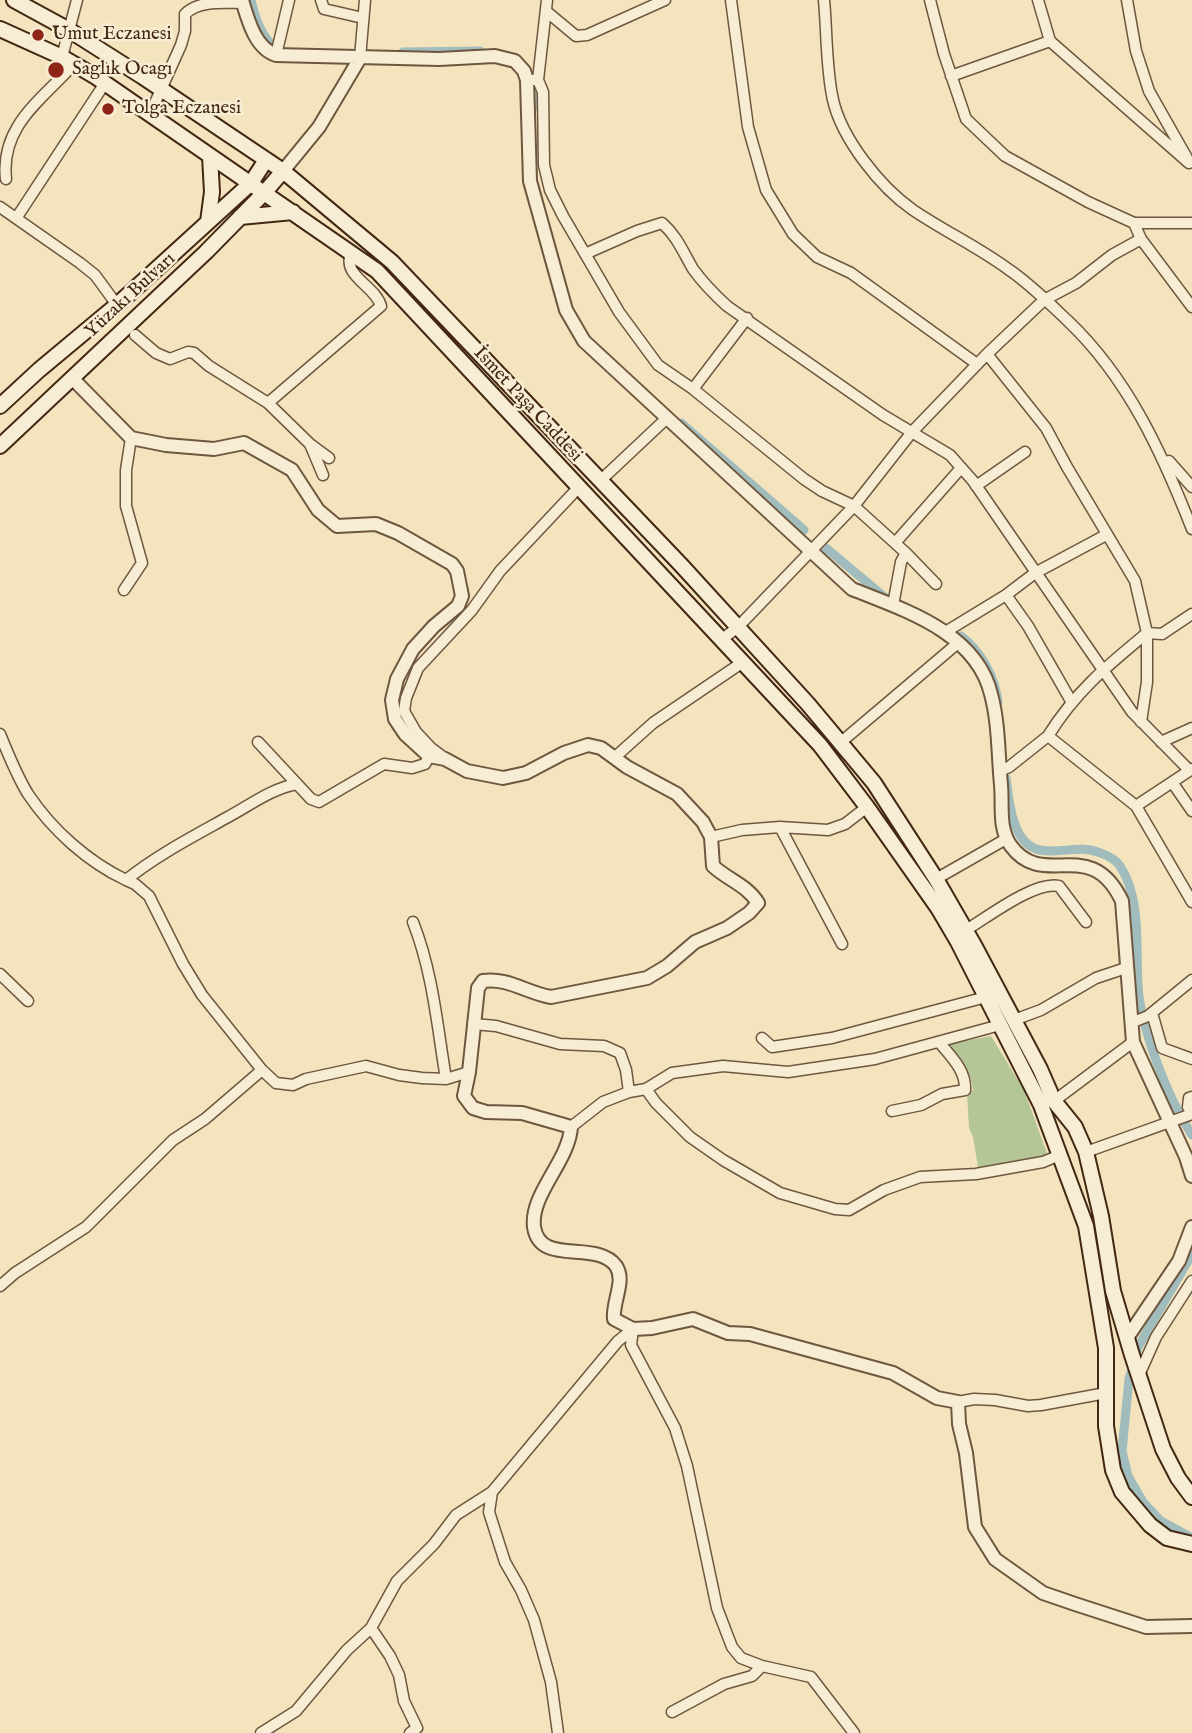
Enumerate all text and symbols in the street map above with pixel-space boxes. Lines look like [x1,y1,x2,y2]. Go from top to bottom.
place label: Umut Eczanesi [52,24,172,46]
marker: Umut Eczanesi [30,27,46,43]
place label: Saglık Ocagı [72,59,172,81]
marker: Saglık Ocagı [46,60,66,80]
place label: Tolga Eczanesi [122,98,241,120]
marker: Tolga Eczanesi [100,101,116,117]
street label: Yüzakı Bulvarı [81,248,181,344]
street label: İsmet Paşa Caddesi [468,343,586,467]

